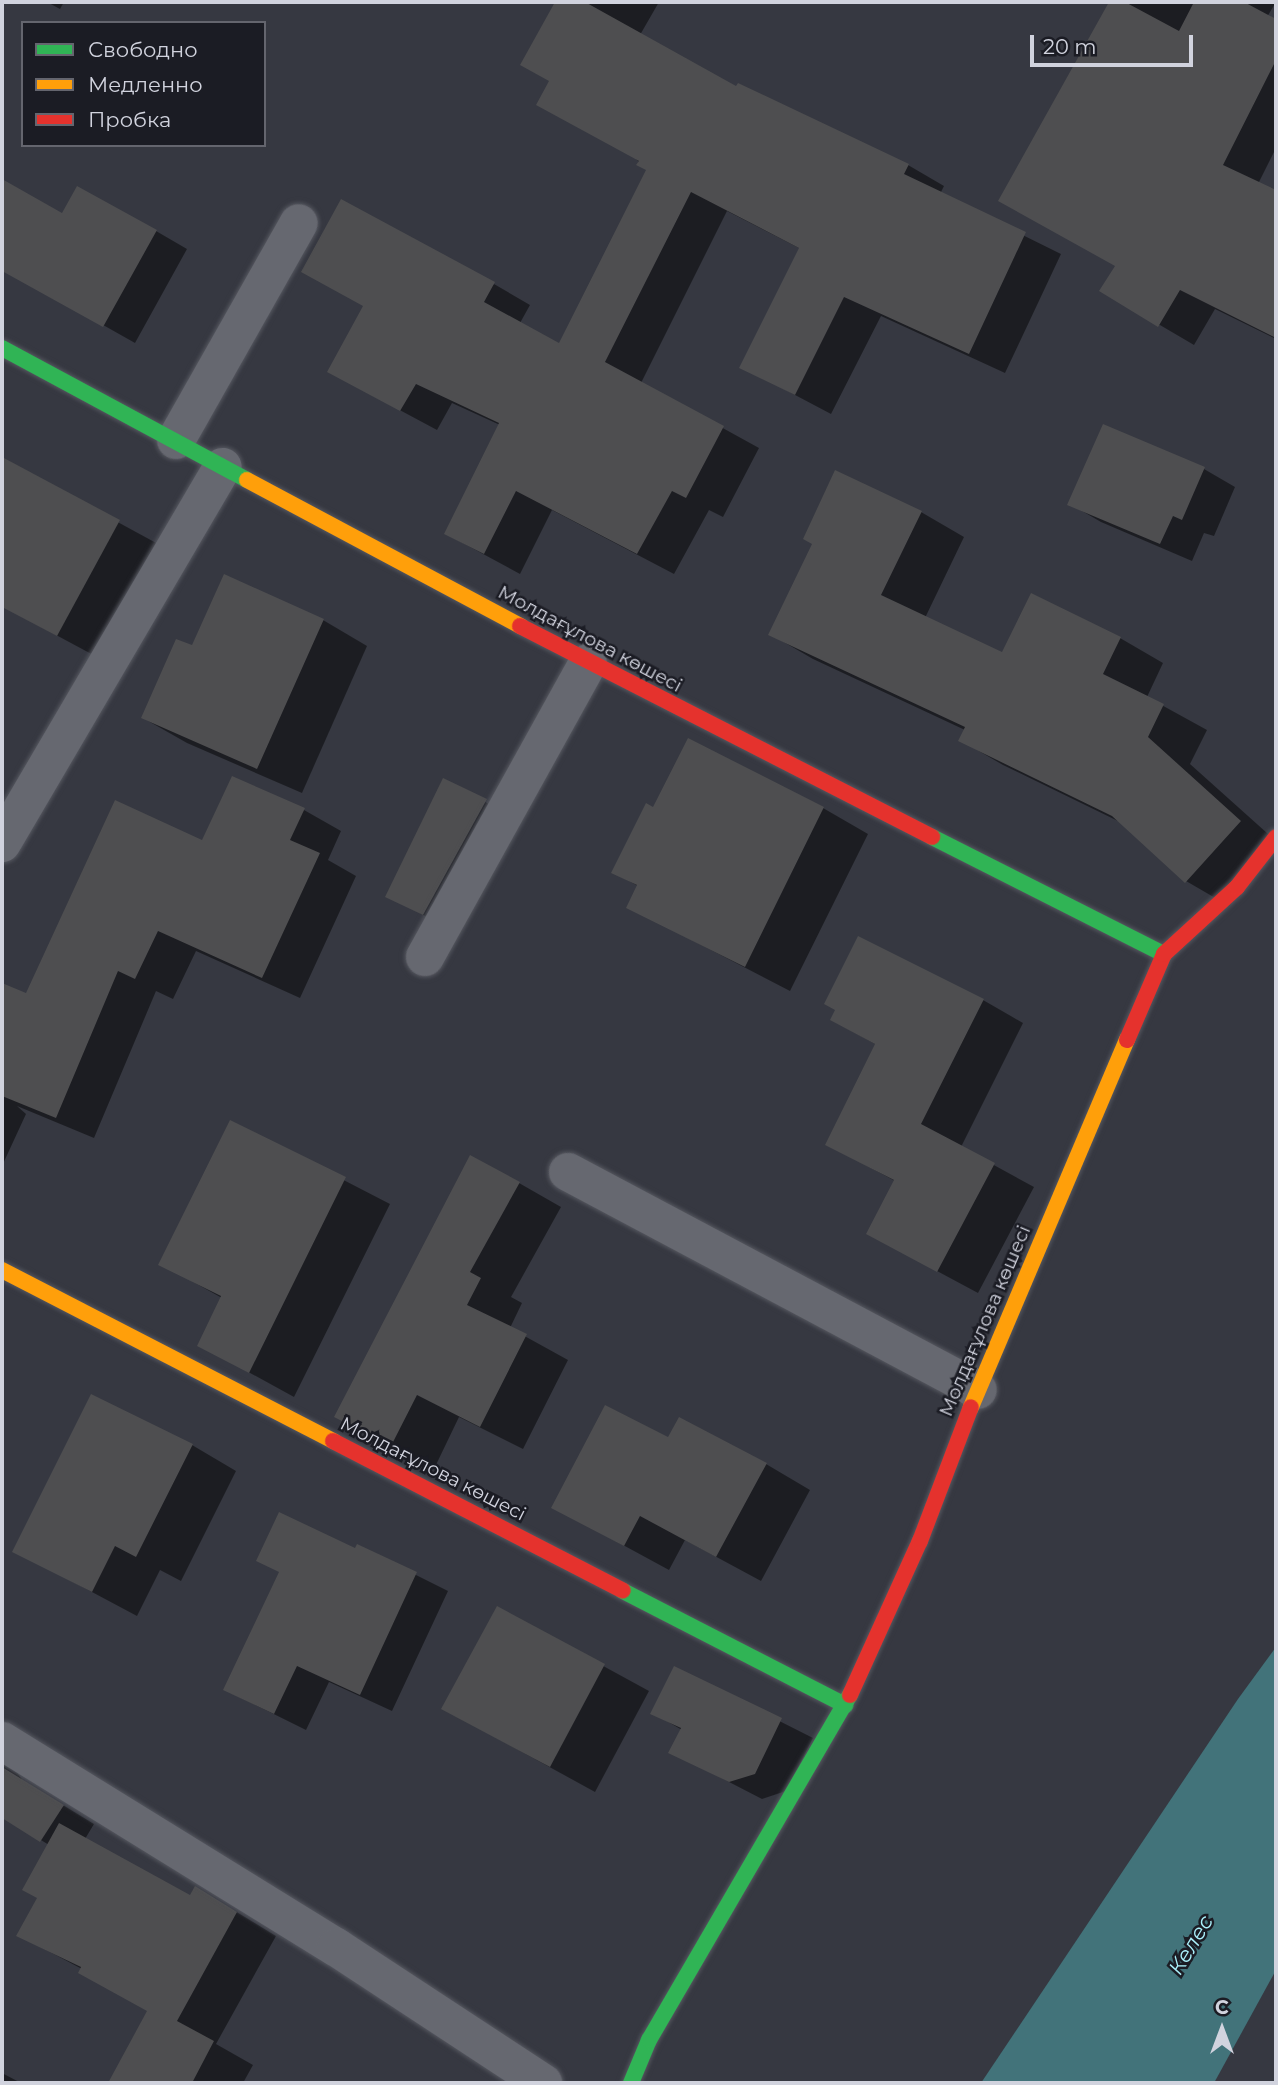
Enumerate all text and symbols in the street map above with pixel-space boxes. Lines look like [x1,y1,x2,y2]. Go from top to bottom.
legend [21,21,266,147]
scale bar [1033,21,1196,65]
text: 20 m [1043,34,1097,59]
text: Свободно [88,37,198,62]
text: Медленно [88,72,203,97]
text: Пробка [88,107,171,132]
street label: Молдағұлова көшесі [494,581,686,697]
street label: Молдағұлова көшесі [934,1222,1036,1420]
street label: Молдағұлова көшесі [336,1412,530,1526]
water label: Келес [1163,1910,1219,1980]
north arrow [1187,1994,1257,2064]
text: С [1215,1996,1229,2019]

